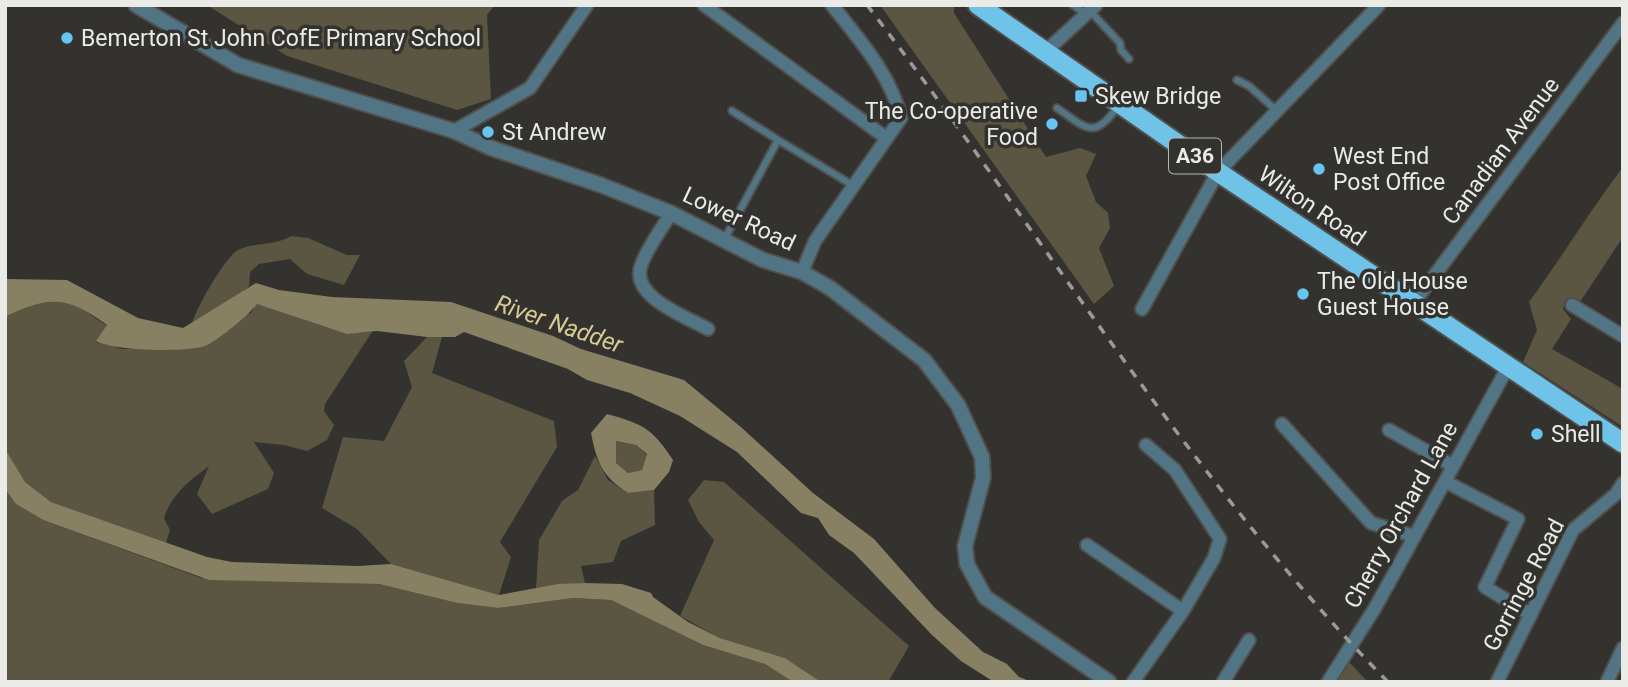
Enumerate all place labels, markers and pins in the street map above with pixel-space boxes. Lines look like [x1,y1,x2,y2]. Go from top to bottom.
place label: Bemerton St John CofE Primary School [81,25,481,52]
marker: Bemerton St John CofE Primary School [59,30,75,46]
place label: Skew Bridge [1095,83,1221,110]
marker: Skew Bridge [1073,88,1089,104]
place label: The Co-operative Food [865,98,1038,151]
marker: The Co-operative Food [1044,116,1060,132]
place label: St Andrew [502,119,607,146]
marker: St Andrew [480,124,496,140]
place label: West End Post Office [1333,143,1445,196]
marker: West End Post Office [1311,161,1327,177]
place label: The Old House Guest House [1317,268,1468,321]
marker: The Old House Guest House [1295,286,1311,302]
place label: Shell [1551,421,1601,448]
marker: Shell [1529,426,1545,442]

